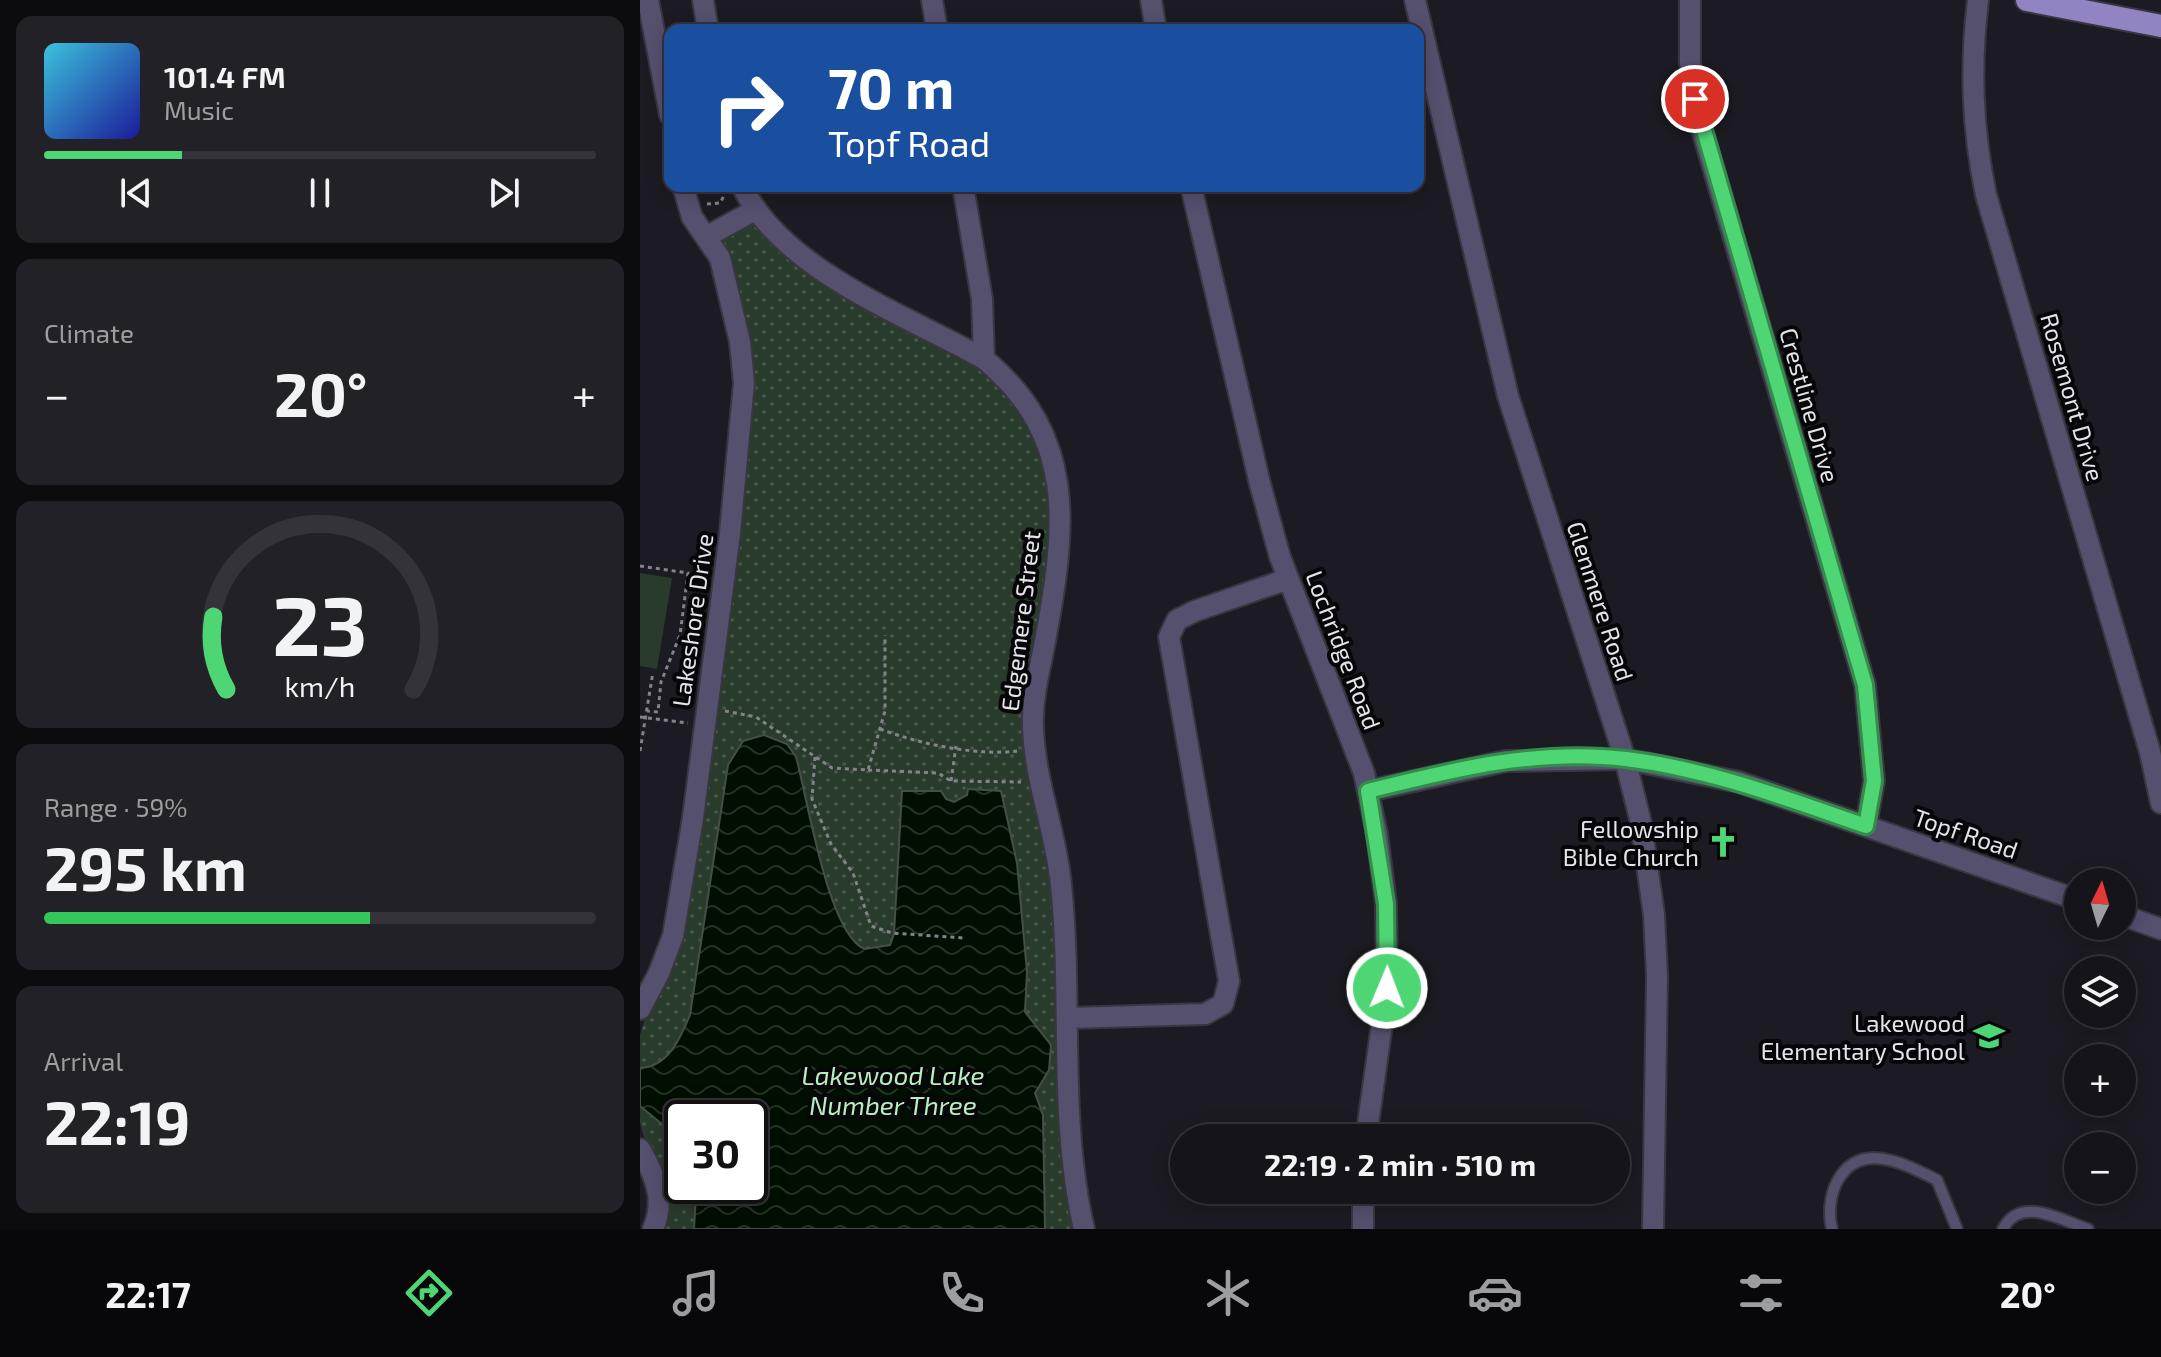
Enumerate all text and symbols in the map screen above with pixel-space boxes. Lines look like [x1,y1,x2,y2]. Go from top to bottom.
text: 70 m [828,53,954,120]
icon: right [696,56,800,160]
text: 101.4 FM [164,58,286,94]
pin [1661,65,1729,133]
icon: arrive [1673,77,1717,121]
text: Music [164,94,234,125]
text: Topf Road [828,121,990,164]
icon: previous [114,171,158,215]
icon: pause [298,171,342,215]
icon: next [482,171,526,215]
street label: Rosemont Drive [2035,310,2111,484]
text: Climate [44,317,134,348]
street label: Crestline Drive [1774,324,1846,486]
text: 20° [274,357,367,429]
text: − [44,367,70,420]
text: + [572,367,596,420]
street label: Glenmere Road [1562,518,1640,684]
street label: Edgemere Street [995,529,1045,713]
street label: Lakeshore Drive [665,532,719,708]
street label: Lochridge Road [1300,566,1388,734]
text: 23 [272,573,368,673]
text: km/h [285,669,355,704]
text: Range · 59% [44,791,188,822]
street label: Topf Road [1910,802,2022,864]
place label: Fellowship Bible Church [1563,814,1699,871]
church icon: Fellowship Bible Church [1706,825,1740,859]
text: 295 km [44,831,247,903]
north arrow [2064,868,2136,940]
map controls [2064,868,2136,1204]
position arrow [1345,946,1429,1030]
button: layers [2064,956,2136,1028]
place label: Lakewood Elementary School [1761,1008,1965,1065]
school or university icon: Lakewood Elementary School [1972,1019,2006,1053]
button: + [2064,1044,2136,1116]
text: Arrival [44,1045,123,1076]
water label: Lakewood Lake Number Three [802,1059,985,1120]
text: 22:19 [44,1085,190,1157]
speed limit sign: 30 [664,1100,768,1204]
button: − [2064,1132,2136,1204]
text: 22:19 · 2 min · 510 m [1264,1146,1536,1182]
icon: directions [401,1265,457,1321]
icon: music [668,1265,724,1321]
icon: phone [934,1265,990,1321]
icon: climate [1200,1265,1256,1321]
icon: car [1467,1265,1523,1321]
icon: filters [1733,1265,1789,1321]
text: 22:17 [105,1272,191,1315]
text: 20° [2000,1272,2056,1315]

